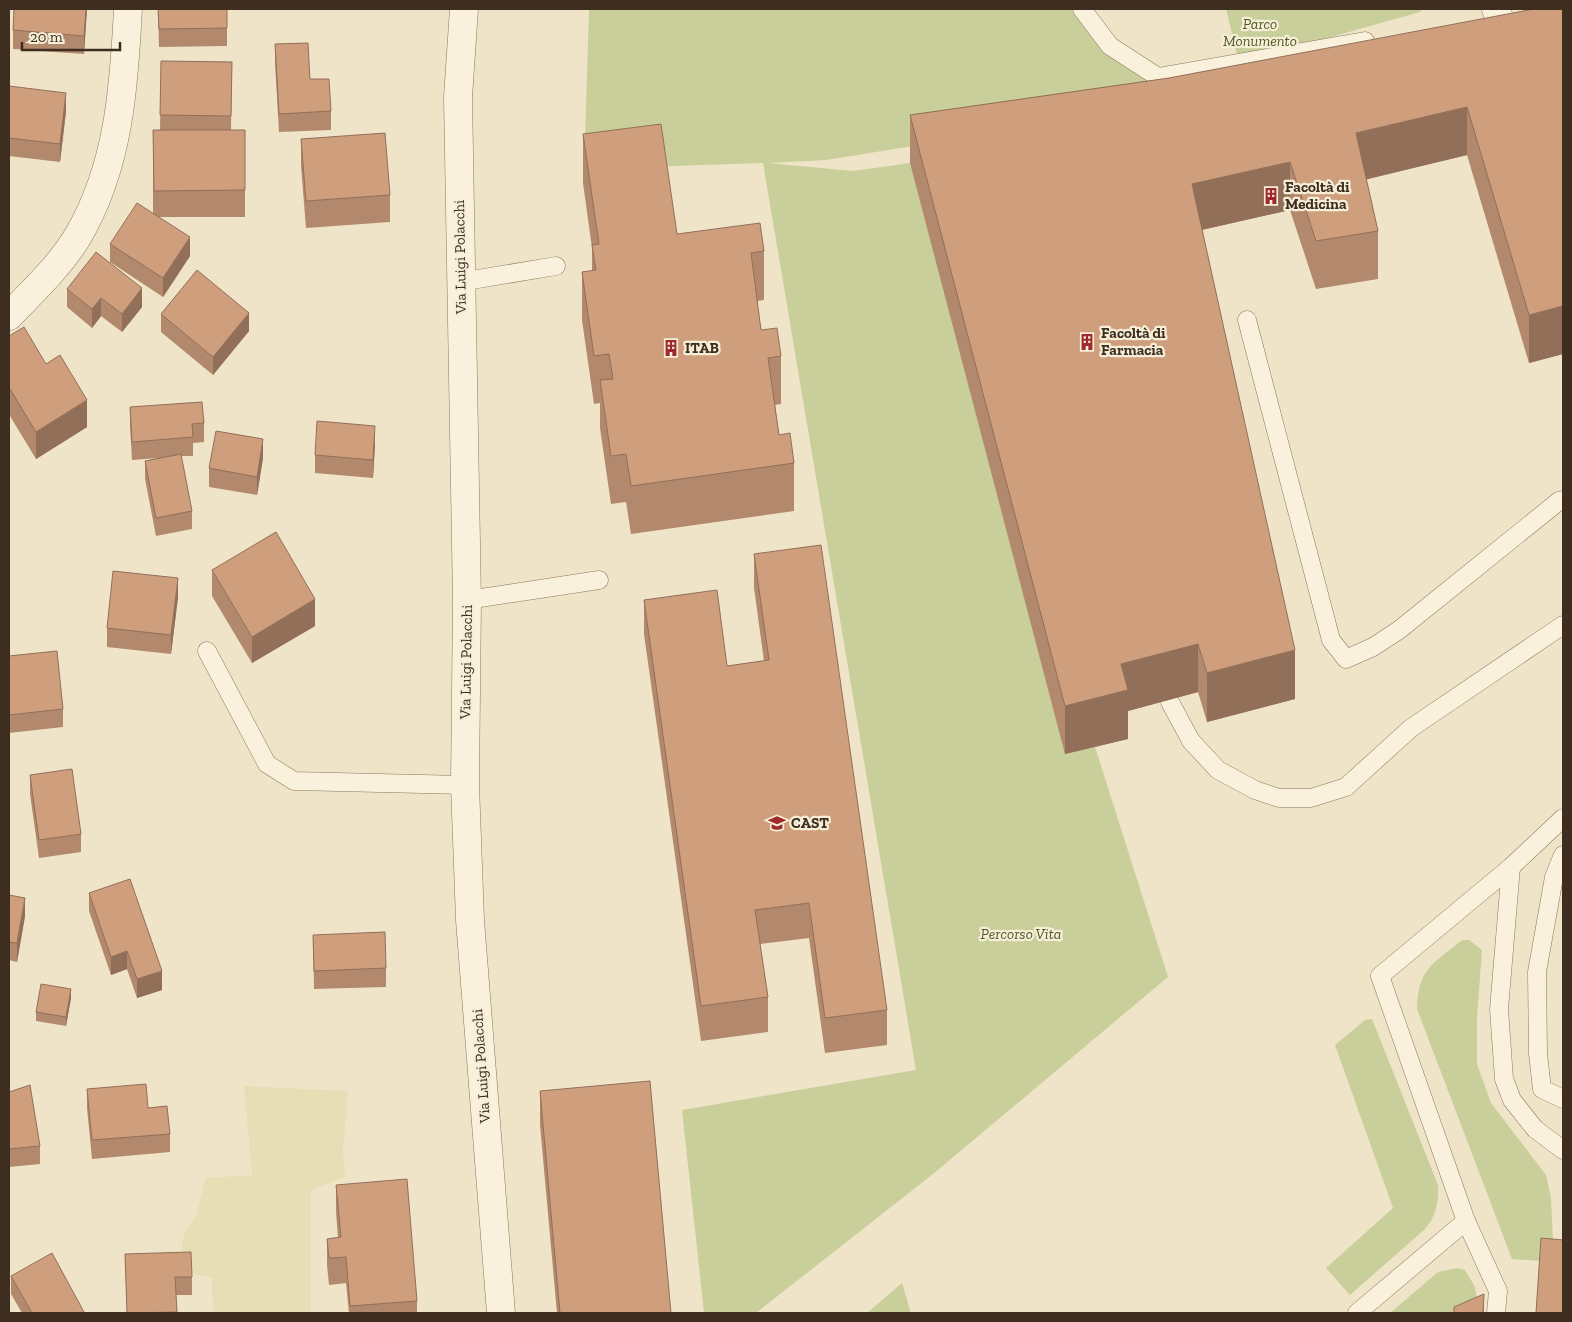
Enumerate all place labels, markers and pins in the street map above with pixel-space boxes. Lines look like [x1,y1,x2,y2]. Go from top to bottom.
place label: Facoltà di Medicina [1285,178,1350,213]
building icon: Facoltà di Medicina [1261,186,1281,206]
place label: Facoltà di Farmacia [1101,324,1166,359]
building icon: Facoltà di Farmacia [1077,332,1097,352]
building icon: ITAB [661,338,681,358]
place label: ITAB [685,339,719,357]
school or university icon: CAST [767,813,787,833]
place label: CAST [791,814,829,832]

